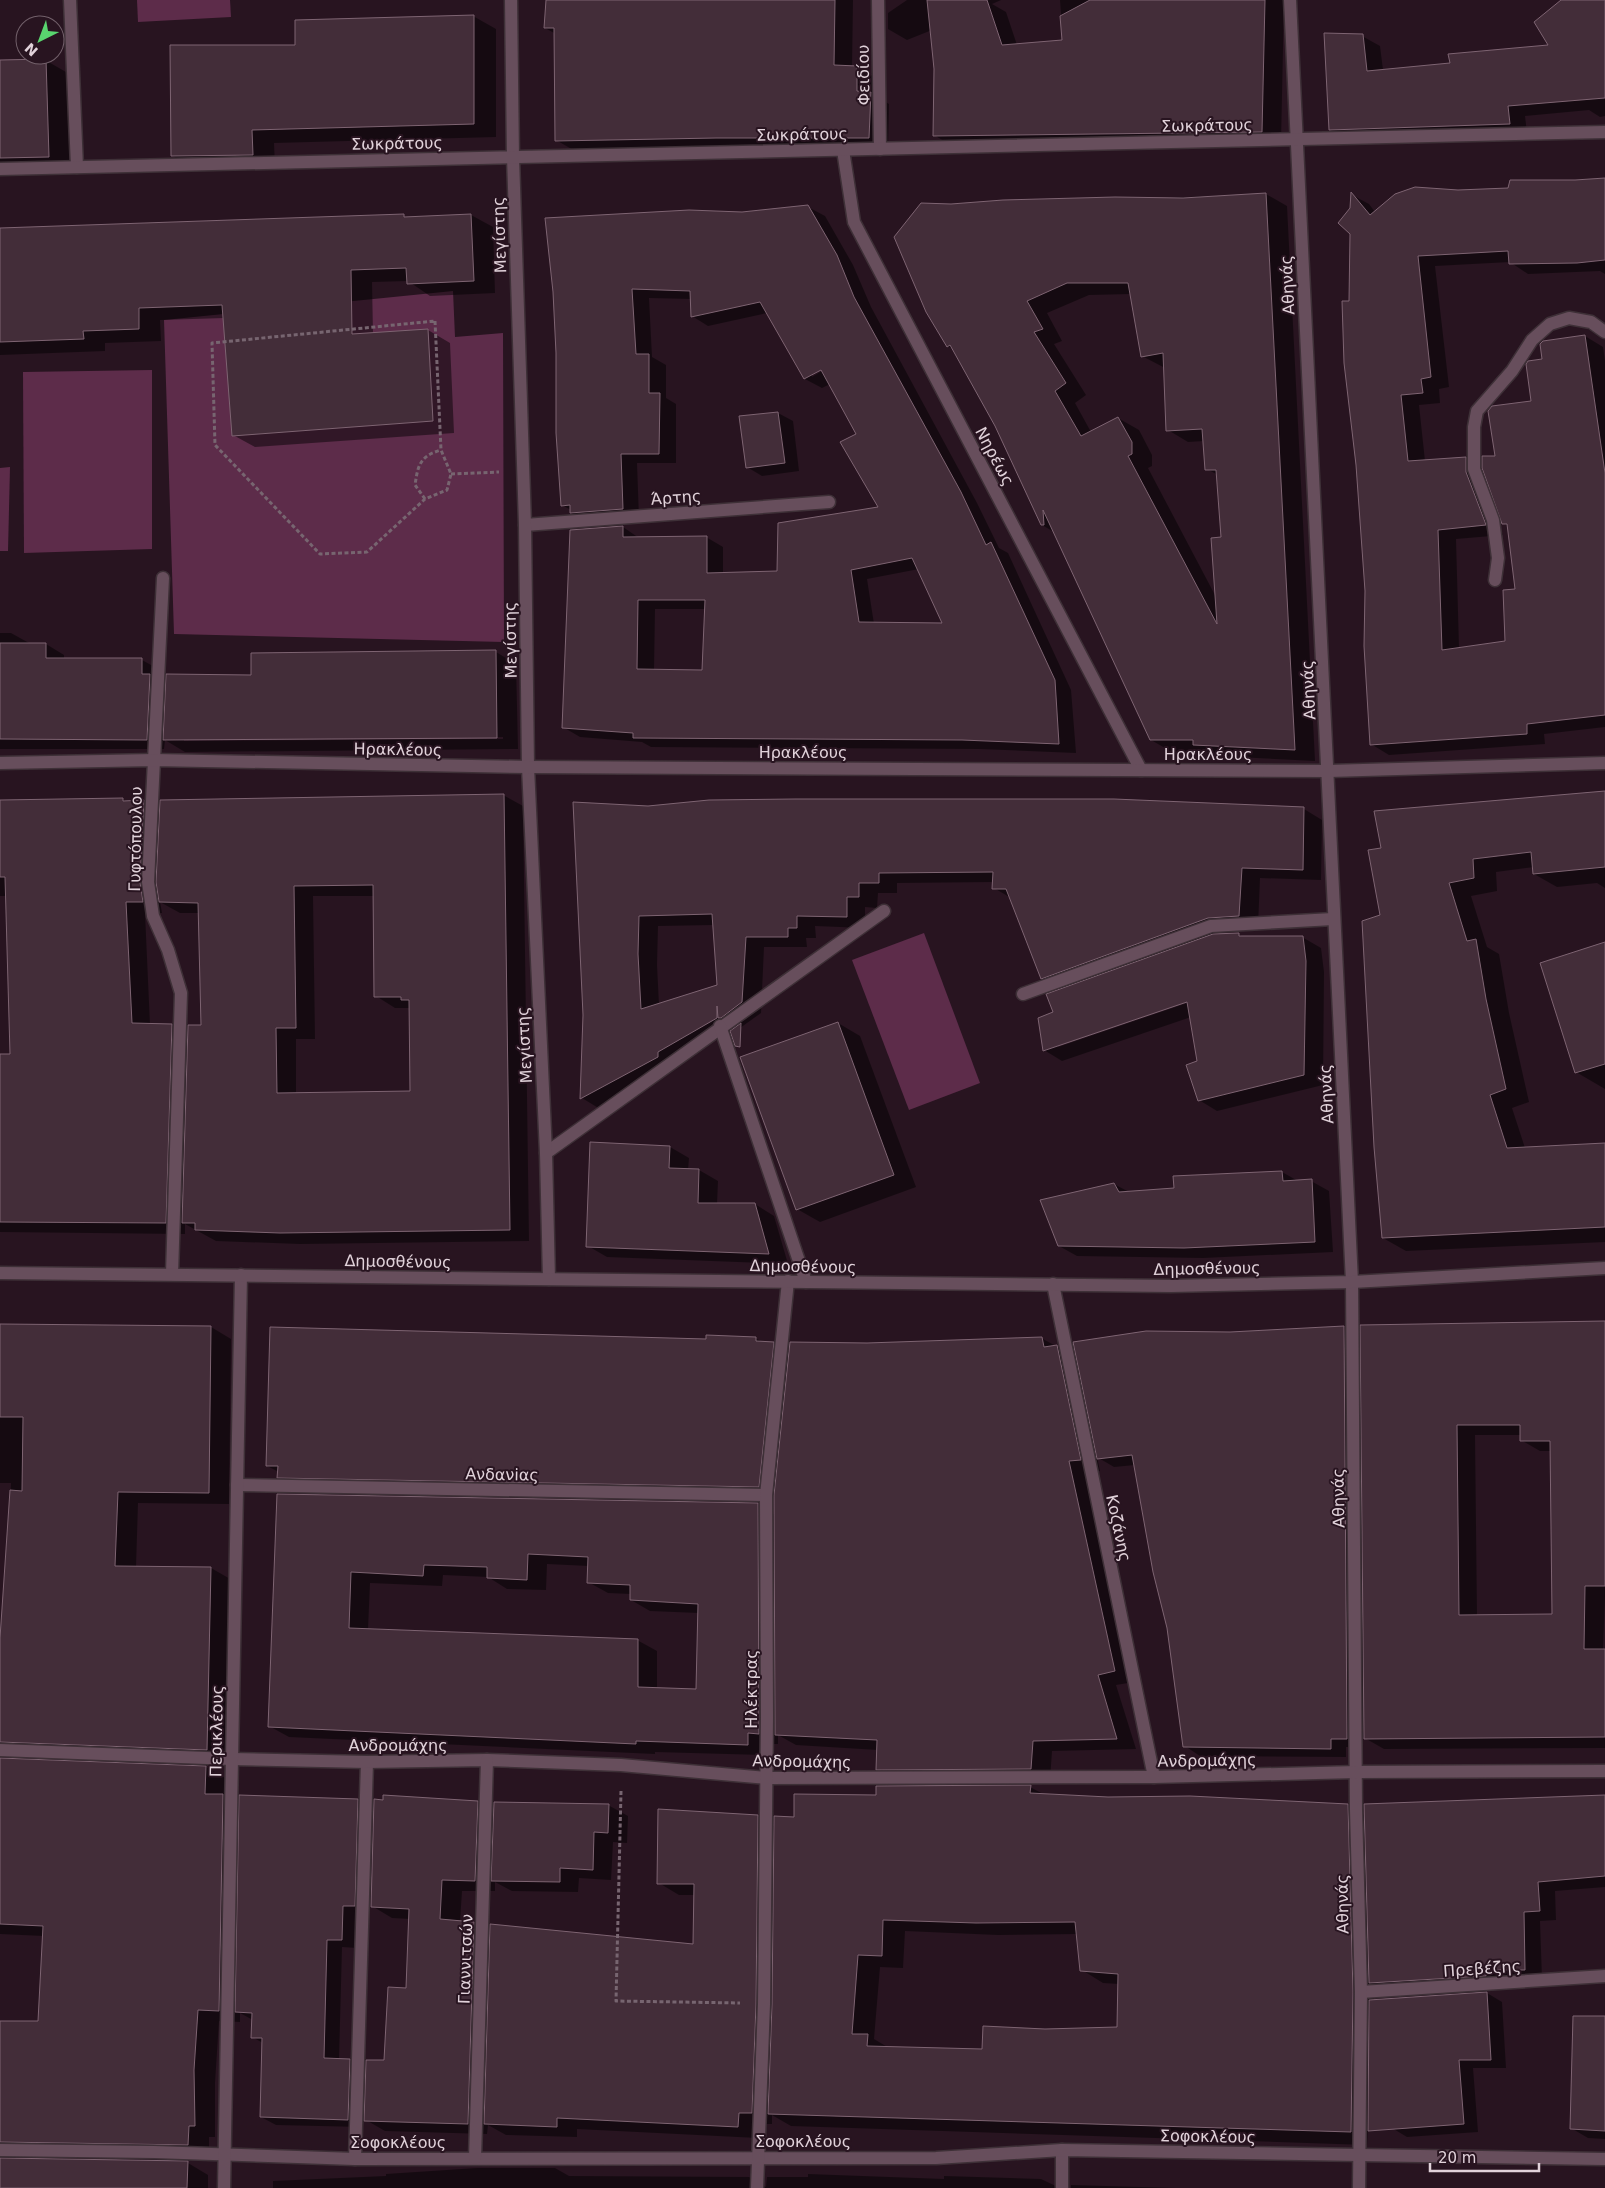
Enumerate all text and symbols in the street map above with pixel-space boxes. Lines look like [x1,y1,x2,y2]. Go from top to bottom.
north arrow [15,15,65,65]
text: N [22,40,41,60]
street label: Φειδίου [853,44,874,106]
street label: Σωκράτους [1161,115,1253,136]
street label: Σωκράτους [756,124,848,145]
street label: Σωκράτους [351,133,443,154]
street label: Μεγίστης [489,196,510,274]
street label: Αθηνάς [1276,255,1299,315]
street label: Νηρέως [971,424,1018,489]
street label: Άρτης [650,486,702,509]
street label: Μεγίστης [500,602,521,678]
street label: Αθηνάς [1297,660,1320,720]
street label: Ηρακλέους [353,739,443,760]
street label: Ηρακλέους [759,743,847,762]
street label: Ηρακλέους [1164,745,1252,764]
street label: Γυφτόπουλου [125,786,146,892]
street label: Μεγίστης [513,1006,536,1084]
street label: Αθηνάς [1315,1064,1338,1124]
street label: Δημοσθένους [344,1251,452,1272]
street label: Δημοσθένους [749,1256,857,1277]
street label: Δημοσθένους [1153,1258,1261,1279]
street label: Ανδανiας [465,1464,539,1485]
street label: Αθηνάς [1328,1468,1349,1528]
street label: Κοζάνης [1102,1493,1135,1563]
street label: Ηλέκτρας [742,1649,761,1729]
street label: Περικλέους [206,1685,227,1777]
street label: Ανδρομάχης [348,1736,448,1755]
street label: Ανδρομάχης [1157,1750,1257,1771]
street label: Ανδρομάχης [752,1751,852,1772]
street label: Αθηνάς [1332,1874,1353,1934]
street label: Γιαννιτσών [454,1914,477,2004]
street label: Πρεβέζης [1442,1956,1522,1981]
street label: Σοφοκλέους [1160,2126,1256,2147]
street label: Σοφοκλέους [755,2132,851,2151]
street label: Σοφοκλέους [350,2133,446,2152]
scale bar [1430,2140,1539,2172]
text: 20 m [1438,2149,1476,2167]

